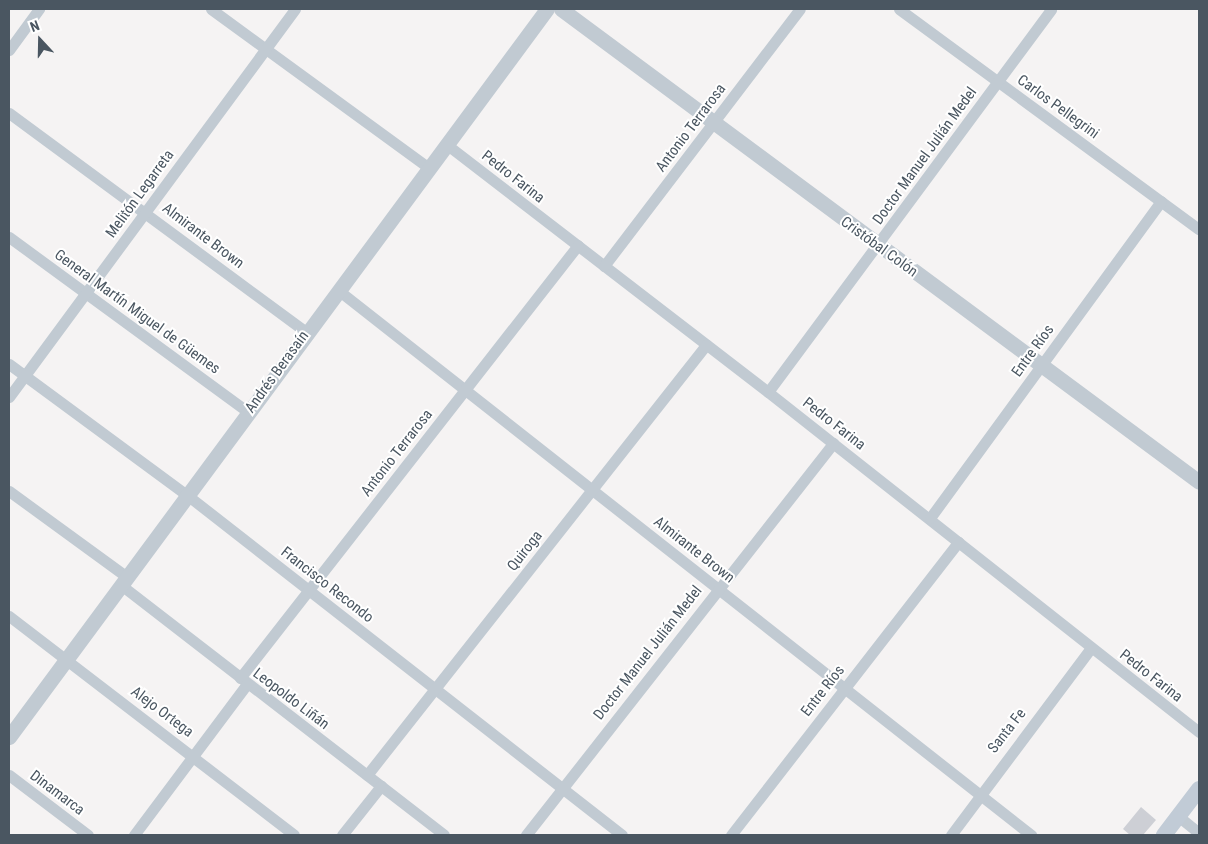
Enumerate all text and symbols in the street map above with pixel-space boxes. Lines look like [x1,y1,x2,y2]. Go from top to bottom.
north arrow [15,15,65,65]
text: N [28,17,41,35]
street label: Carlos Pellegrini [1014,71,1102,143]
street label: Antonio Terrarosa [652,80,730,176]
street label: Doctor Manuel Julián Medel [869,84,981,228]
street label: Melitón Legarreta [102,147,178,241]
street label: Pedro Farina [478,147,548,207]
street label: Almirante Brown [159,199,247,273]
street label: Cristóbal Colón [837,213,921,281]
street label: General Martín Miguel de Güemes [51,246,223,378]
street label: Entre Ríos [1008,321,1058,381]
street label: Andrés Berasaín [241,328,313,416]
street label: Pedro Farina [799,394,869,454]
street label: Antonio Terrarosa [357,406,437,500]
street label: Almirante Brown [650,513,738,587]
street label: Quiroga [504,527,546,575]
street label: Francisco Recondo [277,543,377,627]
street label: Doctor Manuel Julián Medel [590,582,706,724]
street label: Pedro Farina [1116,646,1186,706]
street label: Entre Ríos [797,662,849,720]
street label: Leopoldo Liñán [249,664,333,734]
street label: Alejo Ortega [127,683,197,741]
street label: Santa Fe [984,705,1030,757]
street label: Dinamarca [26,767,88,819]

